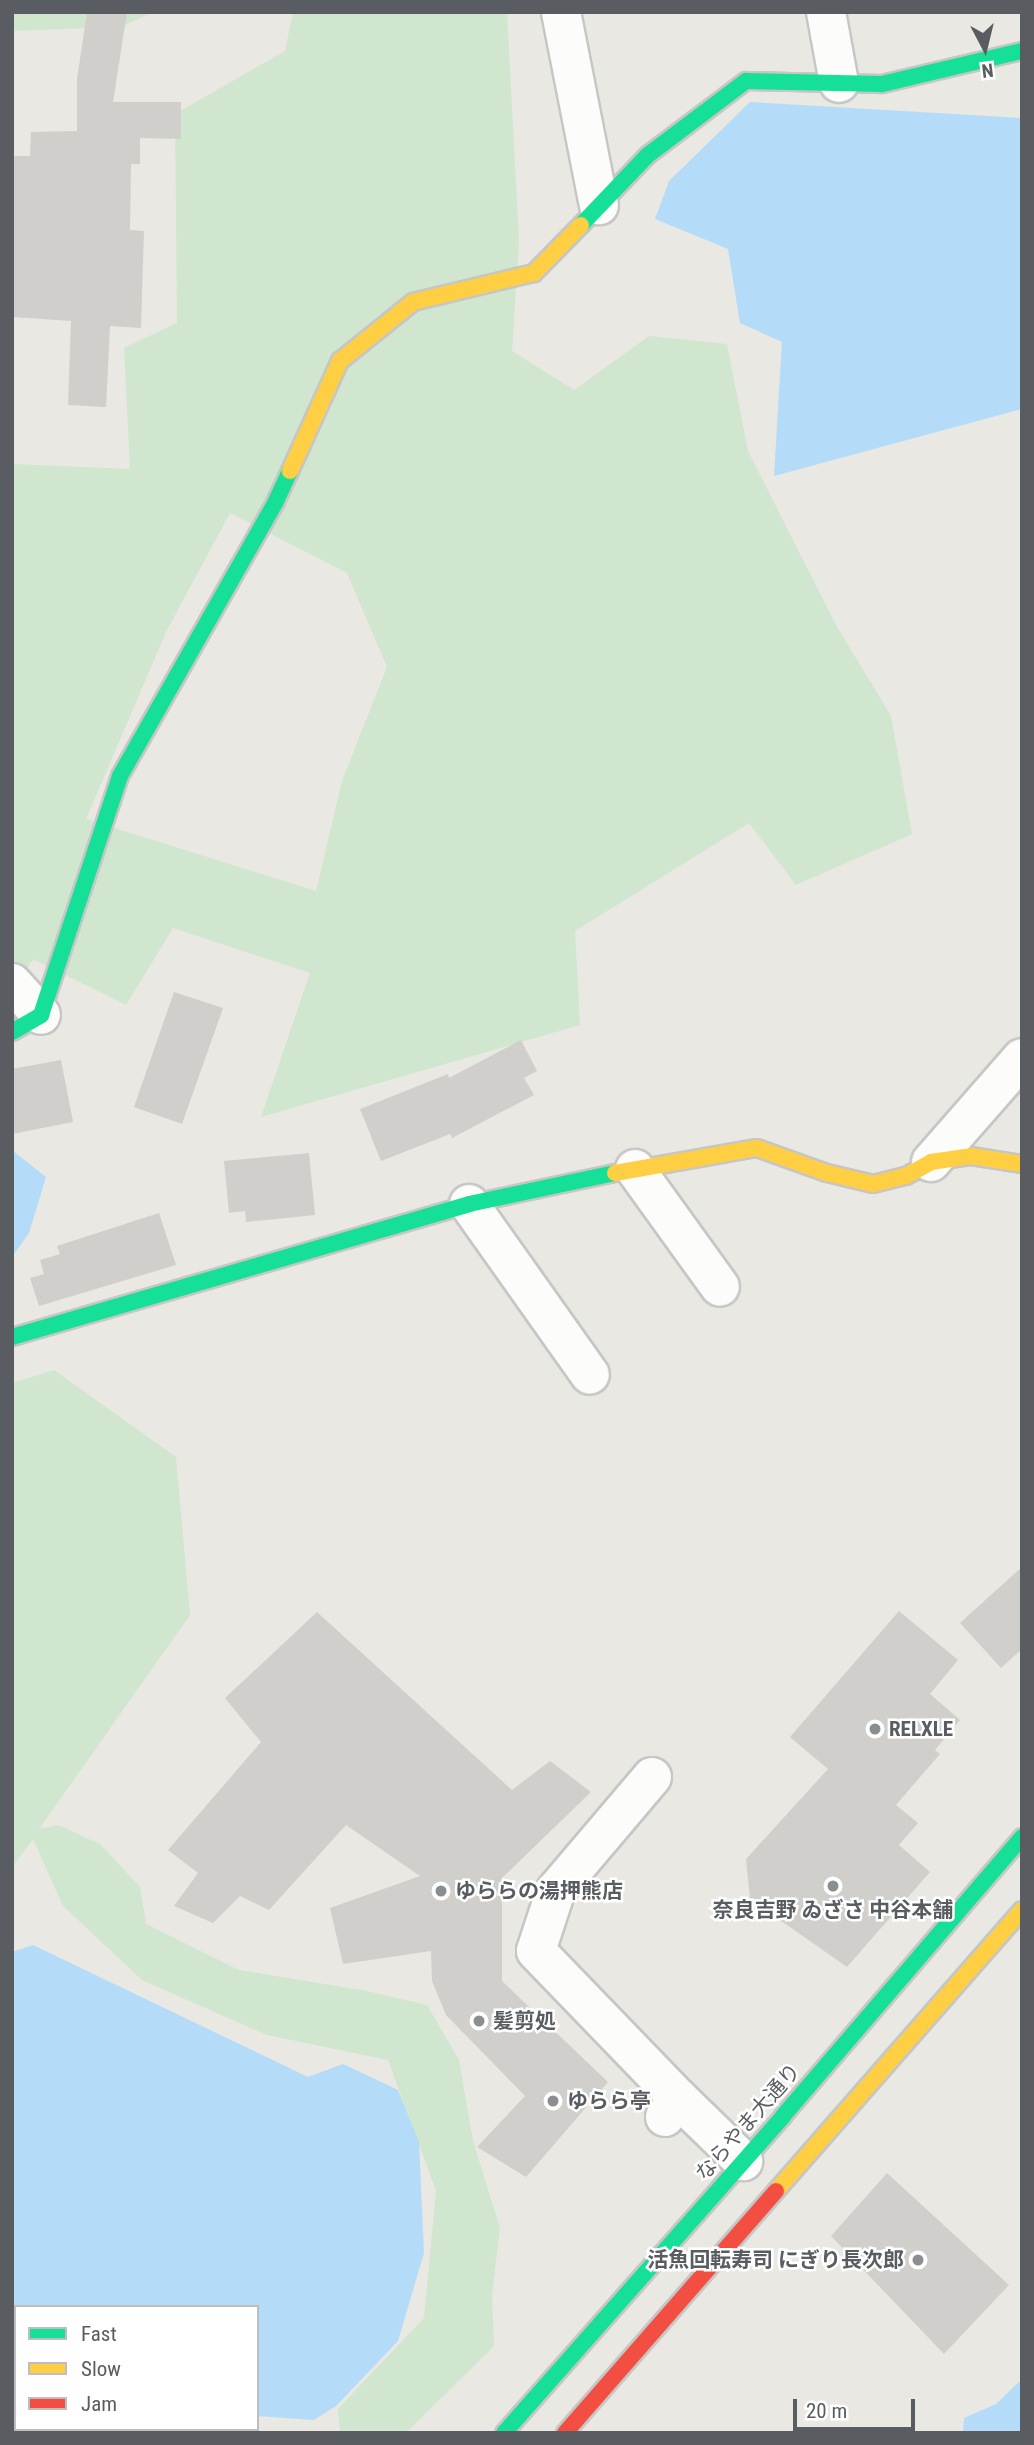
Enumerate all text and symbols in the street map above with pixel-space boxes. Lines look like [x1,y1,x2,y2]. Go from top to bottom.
north arrow [950,14,1020,84]
text: N [980,58,995,82]
place label: RELXLE [889,1716,953,1742]
marker: RELXLE [867,1721,883,1737]
place label: ゆららの湯押熊店 [455,1878,623,1904]
marker: 奈良吉野 ゐざさ 中谷本舗 [825,1878,841,1894]
marker: ゆららの湯押熊店 [433,1883,449,1899]
place label: 奈良吉野 ゐざさ 中谷本舗 [713,1897,953,1923]
place label: 髪剪処 [493,2008,556,2034]
marker: 髪剪処 [471,2013,487,2029]
street label: ならやま大通り [690,2058,806,2186]
place label: ゆらら亭 [567,2088,651,2114]
marker: ゆらら亭 [545,2093,561,2109]
place label: 活魚回転寿司 にぎり長次郎 [647,2247,904,2273]
marker: 活魚回転寿司 にぎり長次郎 [910,2252,926,2268]
legend [14,2305,259,2431]
text: Fast [81,2322,117,2346]
text: Slow [81,2357,121,2381]
scale bar [796,2386,918,2430]
text: Jam [81,2392,117,2416]
text: 20 m [806,2399,847,2423]

